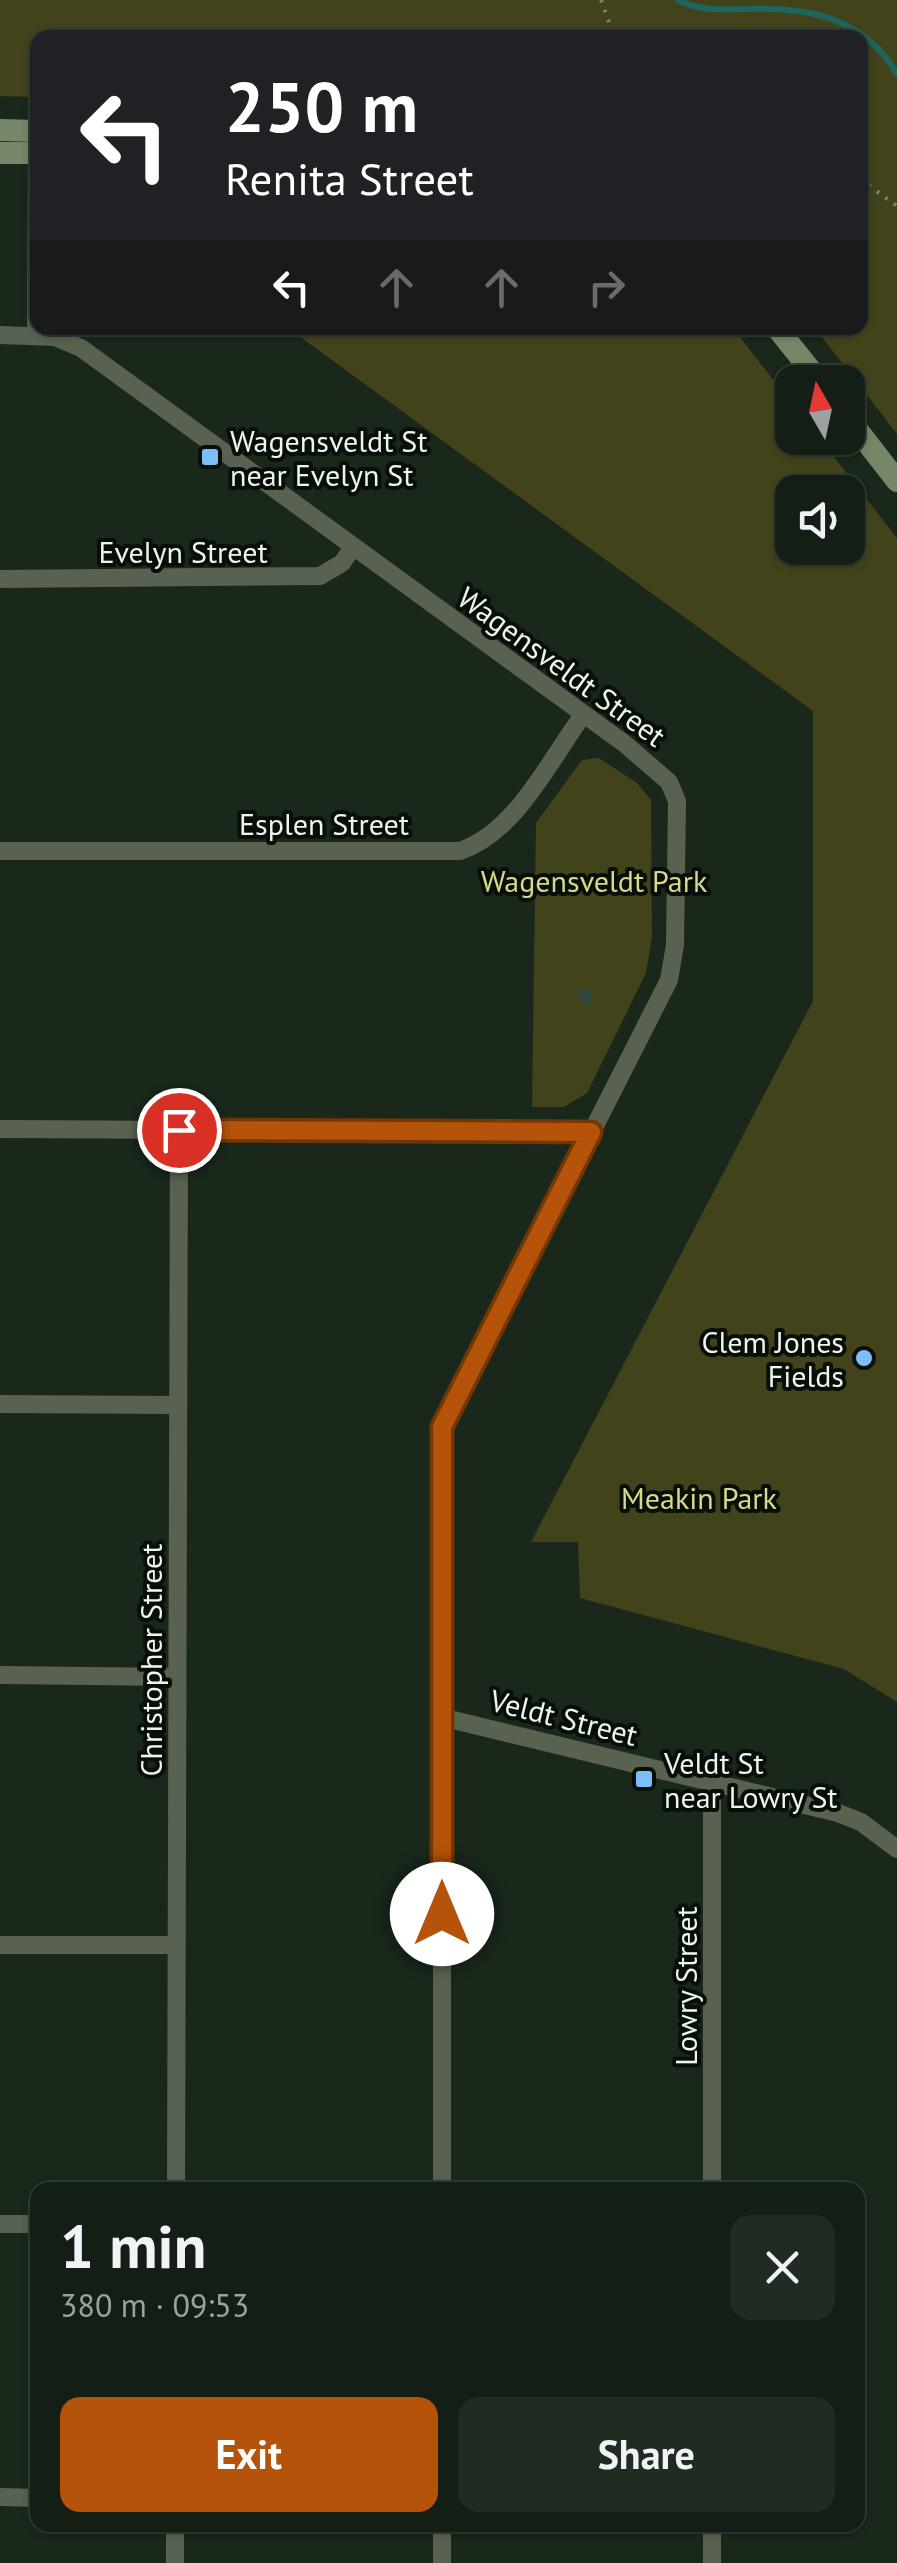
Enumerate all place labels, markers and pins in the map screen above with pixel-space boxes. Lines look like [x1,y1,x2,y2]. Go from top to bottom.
place label: Wagensveldt St near Evelyn St [230,421,427,494]
marker: Wagensveldt St near Evelyn St [199,446,221,468]
pin [137,1088,222,1173]
place label: Clem Jones Fields [701,1322,844,1395]
marker: Clem Jones Fields [853,1347,875,1369]
place label: Veldt St near Lowry St [663,1743,838,1816]
marker: Veldt St near Lowry St [633,1768,655,1790]

